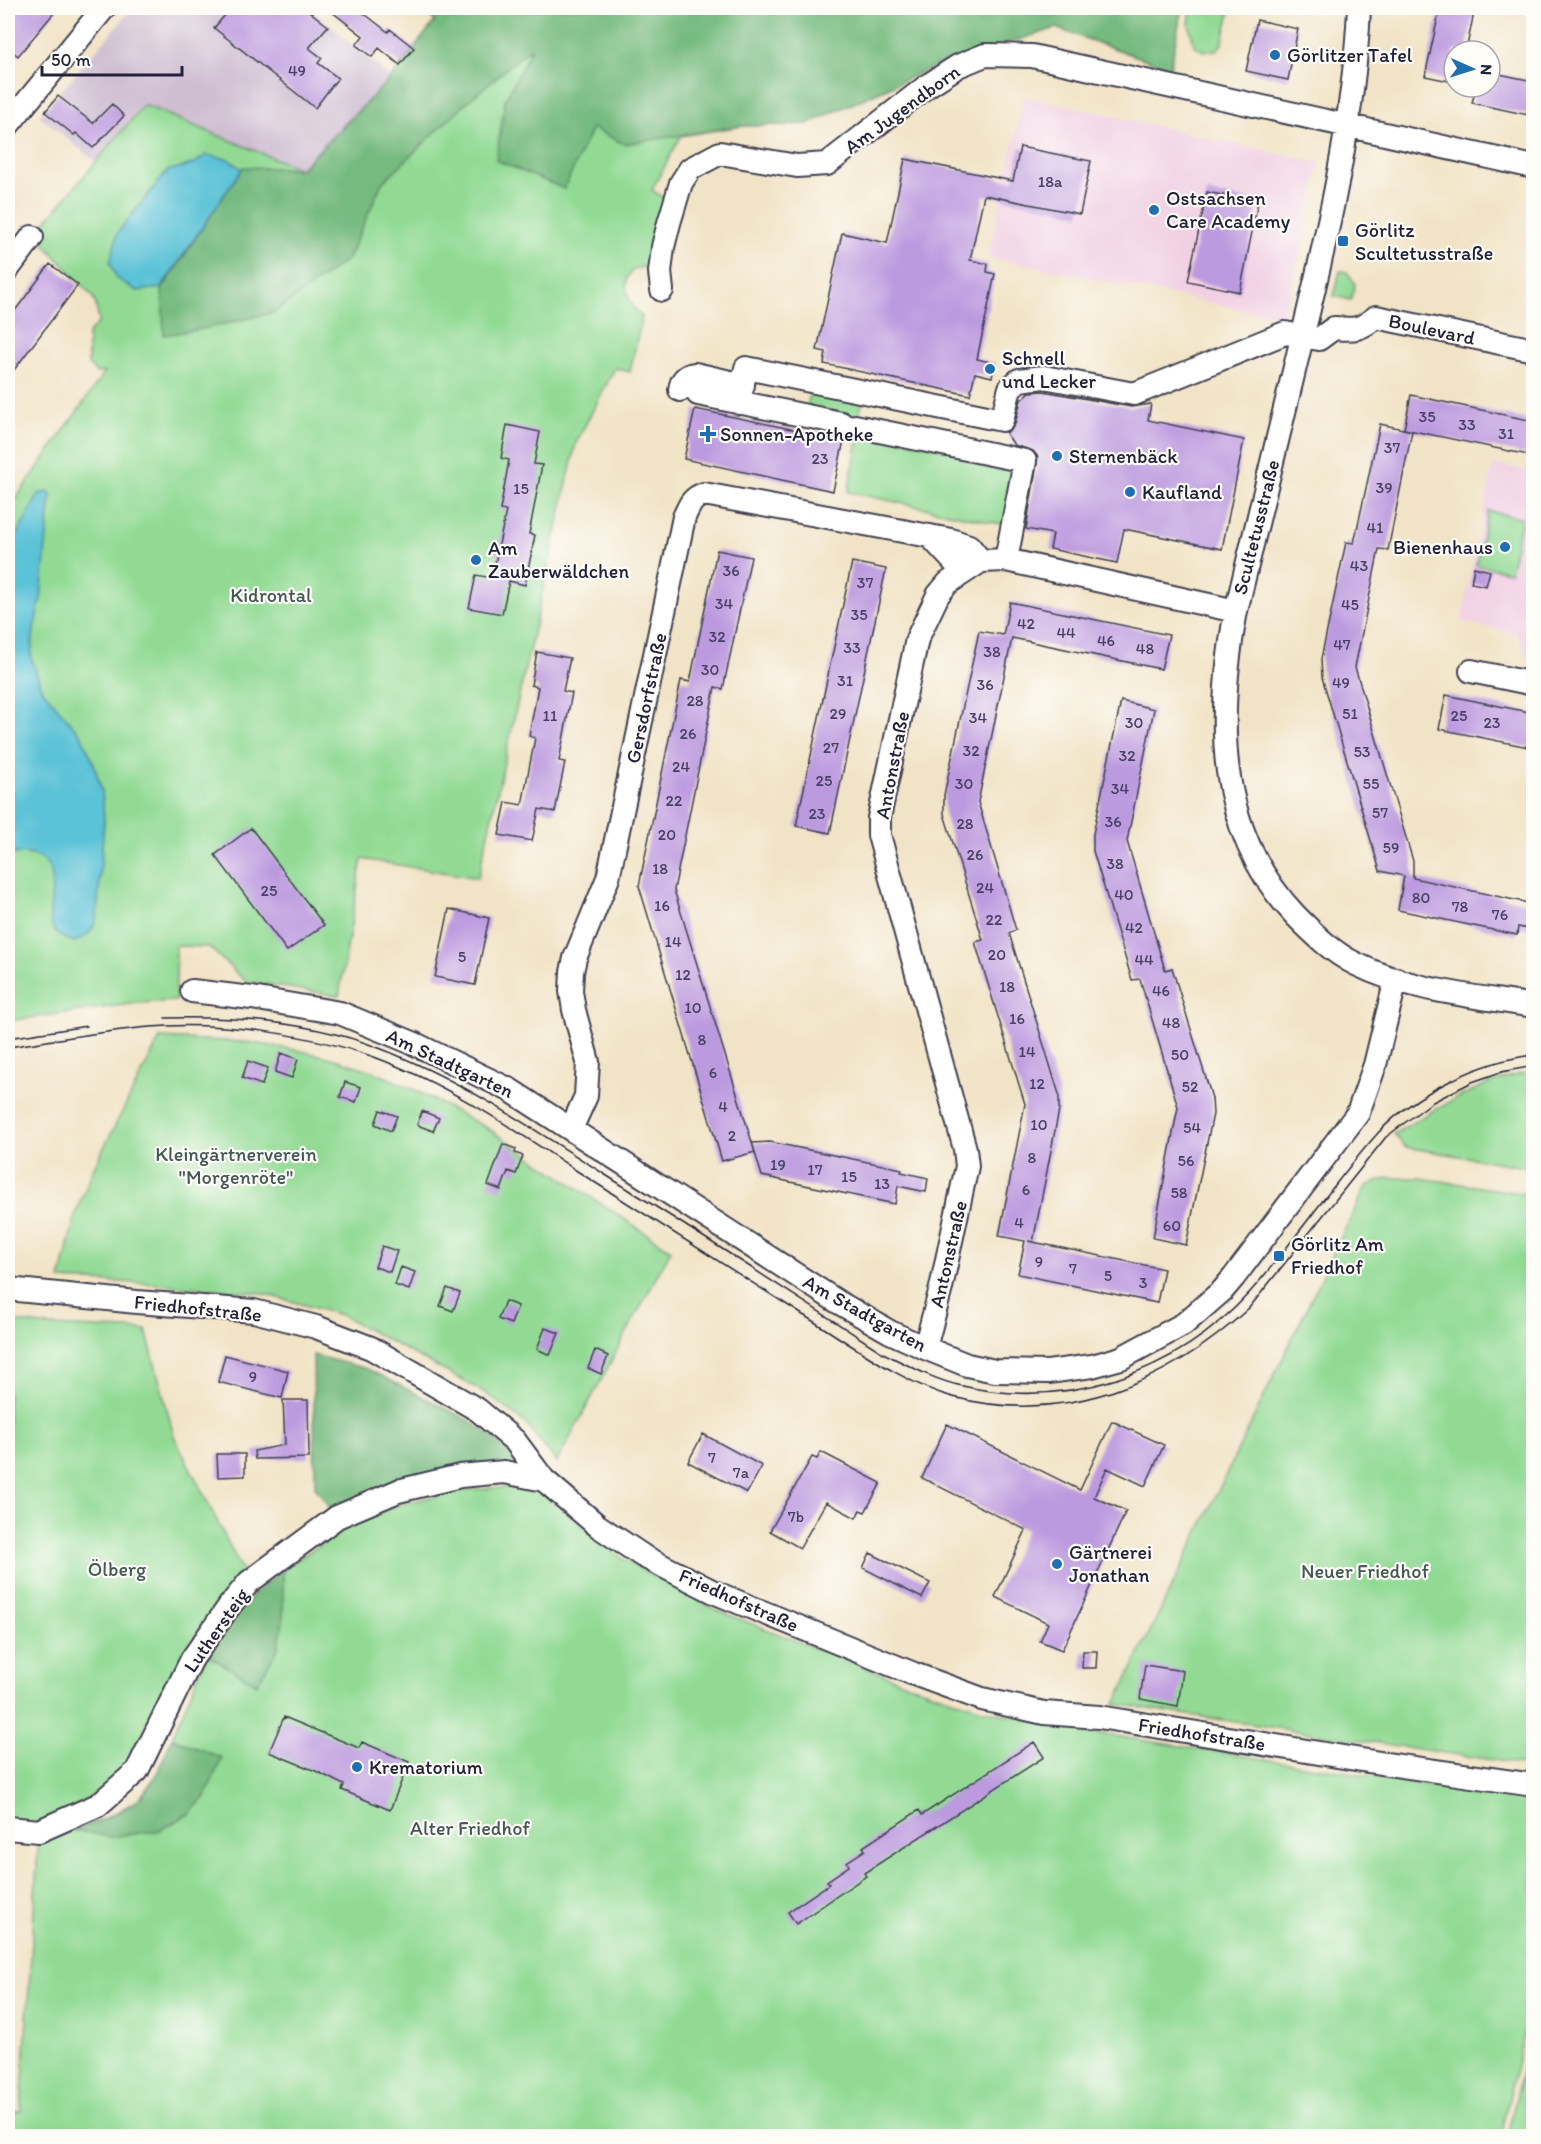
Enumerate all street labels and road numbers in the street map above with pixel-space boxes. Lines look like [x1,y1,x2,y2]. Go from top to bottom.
street label: Am Jugendborn [840,59,964,159]
street label: Boulevard [1386,308,1478,350]
street label: Scultetusstraße [1228,457,1284,597]
street label: Gersdorfstraße [620,630,672,766]
street label: Antonstraße [870,709,914,821]
street label: Am Stadtgarten [383,1023,518,1103]
street label: Antonstraße [924,1198,972,1310]
street label: Am Stadtgarten [799,1269,931,1357]
street label: Friedhofstraße [133,1289,263,1327]
street label: Friedhofstraße [676,1563,802,1637]
street label: Luthersteig [178,1583,254,1677]
street label: Friedhofstraße [1137,1712,1267,1756]

